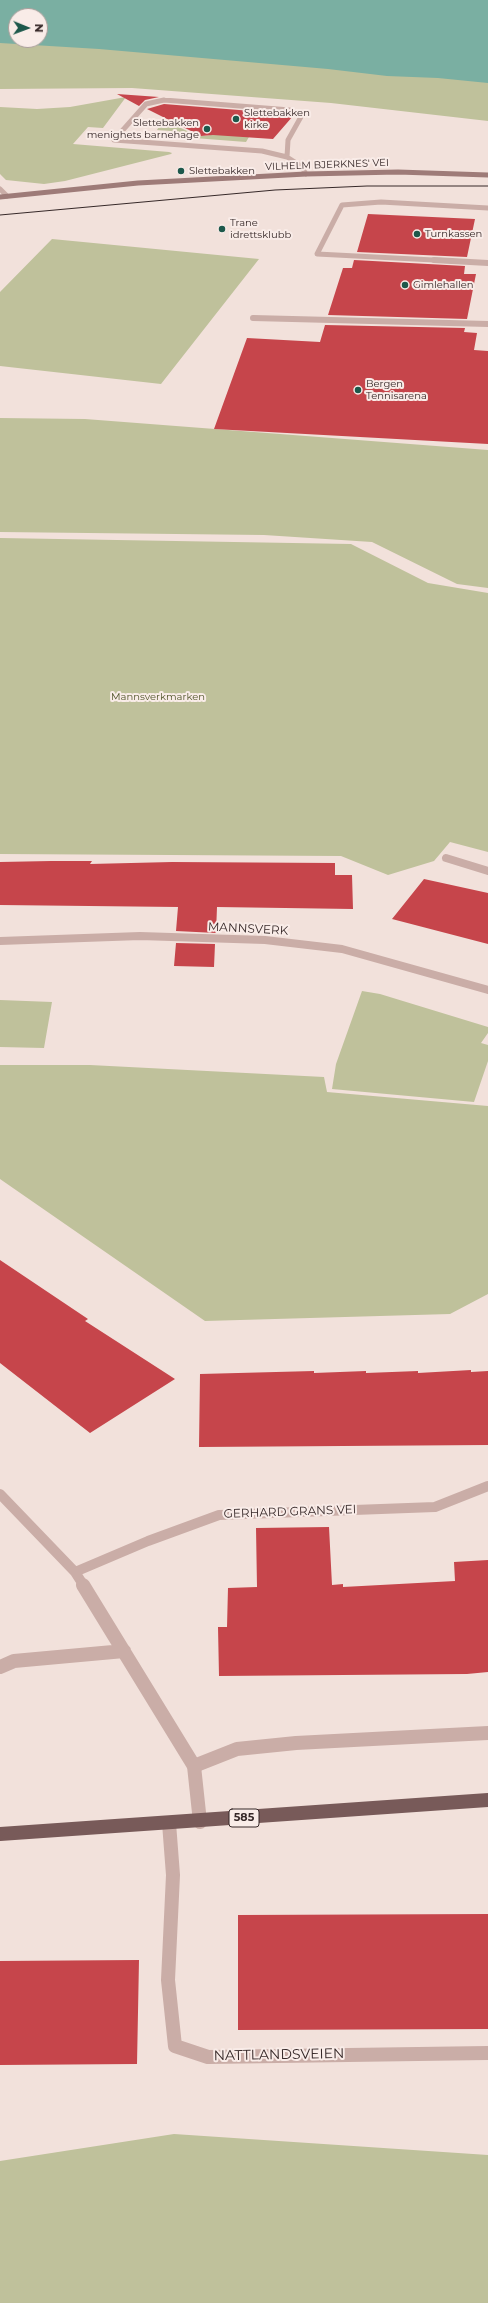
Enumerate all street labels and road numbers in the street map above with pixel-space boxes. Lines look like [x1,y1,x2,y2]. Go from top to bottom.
street label: VILHELM BJERKNES' VEI [265,157,389,173]
street label: MANNSVERK [207,920,289,938]
street label: GERHARD GRANS VEI [223,1502,357,1522]
road number: 585 [229,1809,259,1827]
street label: NATTLANDSVEIEN [213,2045,345,2065]

